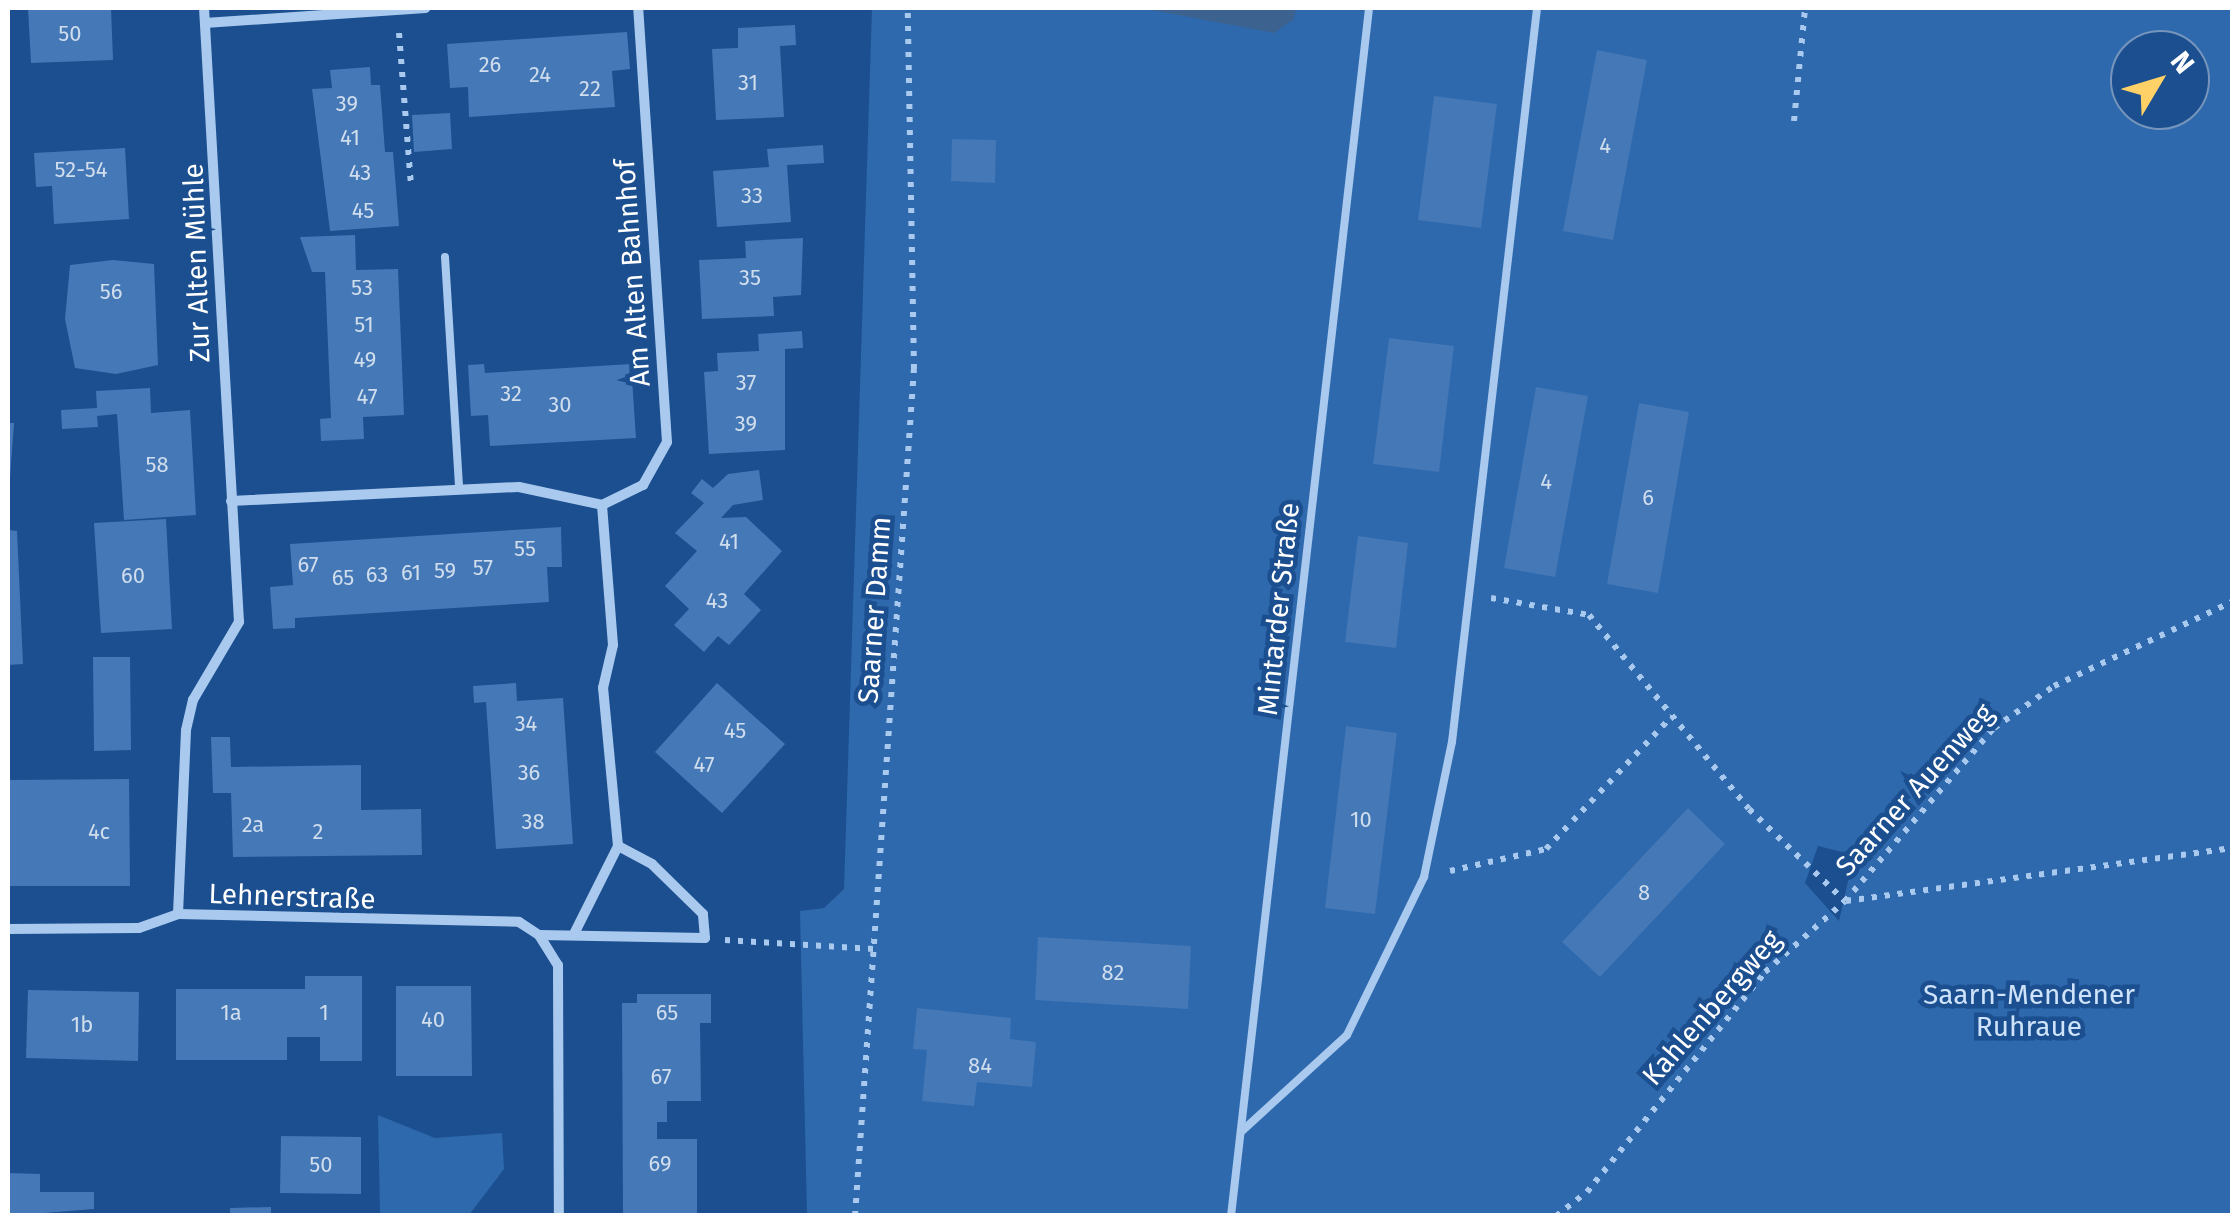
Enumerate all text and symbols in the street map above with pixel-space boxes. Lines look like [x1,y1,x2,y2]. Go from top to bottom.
house number: 50 [58,21,82,47]
north arrow [2110,30,2210,130]
text: N [2164,45,2201,80]
house number: 26 [479,52,501,78]
house number: 24 [529,62,551,88]
house number: 31 [738,70,758,96]
house number: 22 [579,76,601,102]
house number: 39 [336,91,358,117]
house number: 41 [340,125,360,151]
house number: 4 [1599,133,1611,159]
house number: 52-54 [54,157,108,183]
street label: Am Alten Bahnhof [608,158,658,388]
house number: 43 [349,160,371,186]
street label: Zur Alten Mühle [177,163,217,363]
house number: 33 [741,183,763,209]
house number: 45 [352,198,374,224]
house number: 35 [739,265,761,291]
house number: 53 [351,275,373,301]
house number: 56 [100,279,122,305]
house number: 51 [354,312,374,338]
house number: 49 [354,347,376,373]
house number: 37 [736,370,756,396]
house number: 32 [500,381,522,407]
house number: 47 [357,384,377,410]
house number: 30 [548,392,572,418]
house number: 39 [735,411,757,437]
house number: 58 [145,452,169,478]
house number: 4 [1540,469,1552,495]
house number: 6 [1642,485,1654,511]
street label: Mintarder Straße [1251,501,1307,717]
street label: Saarner Damm [852,515,898,705]
house number: 41 [719,529,739,555]
house number: 55 [514,536,536,562]
house number: 67 [298,552,318,578]
house number: 57 [473,555,493,581]
house number: 59 [434,558,456,584]
house number: 61 [401,560,421,586]
house number: 63 [366,562,388,588]
house number: 60 [121,563,145,589]
house number: 65 [332,565,354,591]
house number: 43 [706,588,728,614]
street label: Saarner Auenweg [1829,697,2001,883]
house number: 34 [515,711,537,737]
house number: 45 [724,718,746,744]
house number: 47 [694,752,714,778]
house number: 36 [518,760,540,786]
house number: 10 [1350,807,1372,833]
house number: 38 [521,809,545,835]
house number: 2a [242,812,264,838]
house number: 4c [88,819,110,845]
house number: 2 [313,819,323,845]
street label: Lehnerstraße [208,877,376,917]
house number: 8 [1638,880,1650,906]
street label: Kahlenbergweg [1636,924,1788,1092]
house number: 82 [1102,960,1124,986]
park label: Saarn-Mendener Ruhraue [1923,978,2135,1044]
house number: 1a [220,1000,242,1026]
house number: 1 [319,1000,329,1026]
house number: 65 [656,1000,678,1026]
house number: 40 [421,1007,445,1033]
house number: 1b [71,1012,93,1038]
house number: 84 [968,1053,992,1079]
house number: 67 [651,1064,671,1090]
house number: 69 [649,1151,671,1177]
house number: 50 [309,1152,333,1178]

